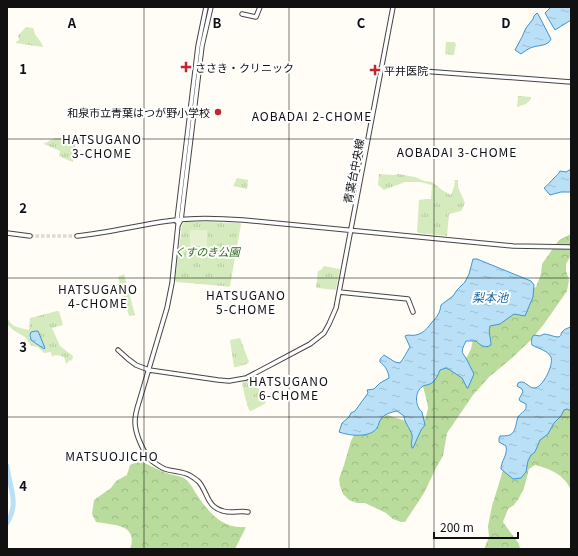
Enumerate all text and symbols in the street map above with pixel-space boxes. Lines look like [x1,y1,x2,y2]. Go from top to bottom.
text: A [67,13,77,32]
text: B [213,13,222,32]
text: C [357,13,366,32]
text: D [501,13,511,32]
text: 1 [19,59,27,78]
place label: ささき・クリニック [195,59,294,75]
marker: ささき・クリニック [180,61,192,73]
place label: 平井医院 [384,62,428,78]
marker: 平井医院 [369,64,381,76]
place label: 和泉市立青葉はつが野小学校 [67,104,210,120]
marker: 和泉市立青葉はつが野小学校 [213,107,223,117]
district label: AOBADAI 2-CHOME [252,107,372,124]
district label: HATSUGANO 3-CHOME [62,130,142,161]
street label: 青葉台中央線 [339,137,367,205]
district label: AOBADAI 3-CHOME [397,143,517,160]
text: 2 [19,198,27,217]
park label: くすのき公園 [174,243,242,259]
district label: HATSUGANO 4-CHOME [58,280,138,311]
district label: HATSUGANO 5-CHOME [206,286,286,317]
water label: 梨本池 [472,288,509,305]
text: 3 [19,337,27,356]
district label: HATSUGANO 6-CHOME [249,372,329,403]
district label: MATSUOJICHO [65,447,159,464]
text: 4 [19,476,27,495]
scale bar [434,514,518,540]
text: 200 m [440,518,474,535]

